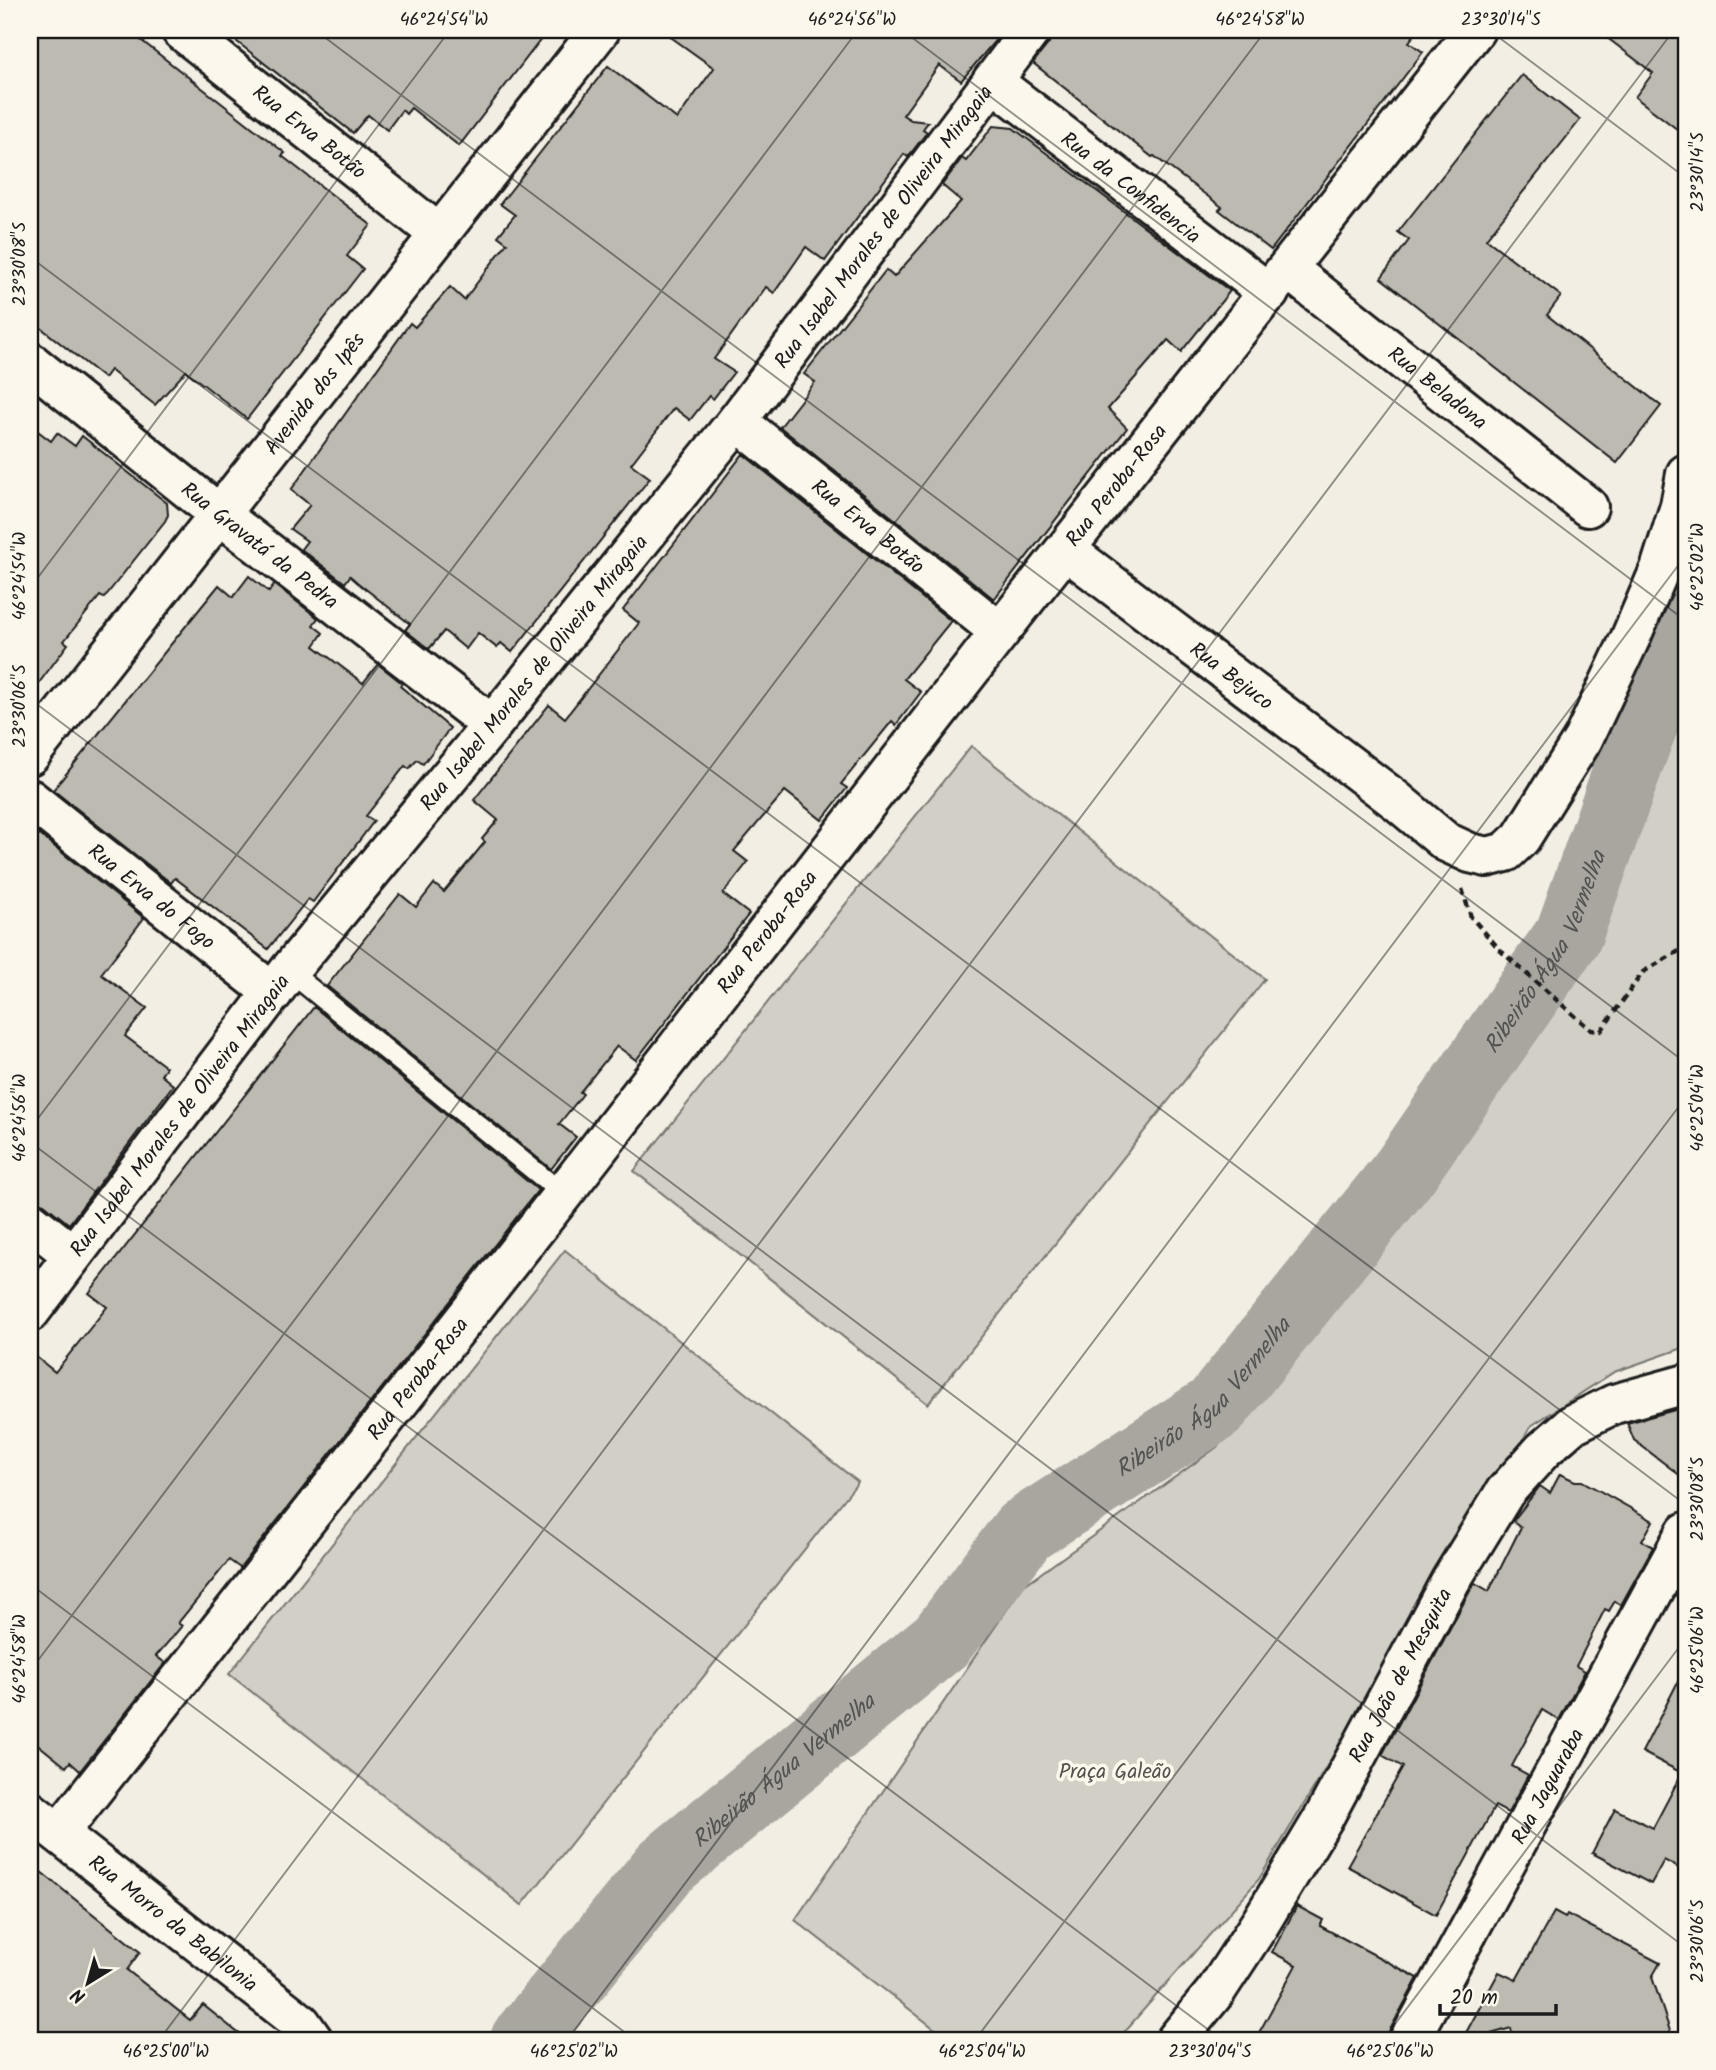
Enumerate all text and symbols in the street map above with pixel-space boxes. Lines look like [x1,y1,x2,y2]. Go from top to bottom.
text: 46°24'54"W [400,6,488,35]
text: 46°24'56"W [808,6,896,35]
text: 46°24'58"W [1215,6,1305,35]
text: 23°30'14"S [1461,6,1541,35]
street label: Rua Erva Botão [245,77,373,188]
street label: Rua Isabel Morales de Oliveira Miragaia [767,78,1002,376]
street label: Rua da Confidencia [1053,124,1207,253]
text: 23°30'14"S [1684,132,1713,212]
text: 23°30'08"S [6,222,35,306]
street label: Avenida dos Ipês [257,326,374,463]
street label: Rua Beladona [1380,339,1494,439]
street label: Rua Peroba-Rosa [1058,417,1176,555]
street label: Rua Erva Botão [803,471,931,583]
street label: Rua Gravatá da Pedra [173,474,345,619]
text: 46°25'02"W [1684,523,1713,611]
street label: Rua Isabel Morales de Oliveira Miragaia [412,528,657,819]
text: 46°24'54"W [6,532,35,620]
street label: Rua Bejuco [1182,634,1280,720]
text: 23°30'06"S [6,664,35,748]
street label: Rua Erva do Fogo [80,836,222,959]
water label: Ribeirão Água Vermelha [1475,844,1618,1061]
street label: Rua Peroba-Rosa [709,864,827,1002]
street label: Rua Isabel Morales de Oliveira Miragaia [62,968,299,1265]
text: 46°25'04"W [1684,1064,1713,1152]
text: 46°24'56"W [6,1074,35,1162]
water label: Ribeirão Água Vermelha [1109,1309,1302,1488]
street label: Rua Peroba-Rosa [360,1311,478,1448]
text: 23°30'08"S [1684,1457,1713,1541]
street label: Rua João de Mesquita [1341,1582,1462,1769]
text: 46°25'06"W [1684,1606,1713,1694]
text: 46°24'58"W [6,1614,35,1704]
water label: Ribeirão Água Vermelha [685,1684,886,1858]
street label: Rua Jaguaraba [1504,1723,1594,1851]
park label: Praça Galeão [1059,1756,1171,1789]
street label: Rua Morro da Babilonia [81,1847,264,2001]
text: 23°30'06"S [1684,1899,1713,1983]
north arrow [52,1948,122,2018]
scale bar [1440,1972,1555,2016]
text: N [65,1979,93,2011]
text: 20 m [1450,1982,1498,2015]
text: 46°25'00"W [123,2038,209,2067]
text: 46°25'02"W [530,2038,618,2067]
text: 46°25'04"W [938,2038,1026,2067]
text: 23°30'04"S [1168,2038,1252,2067]
text: 46°25'06"W [1346,2038,1434,2067]

